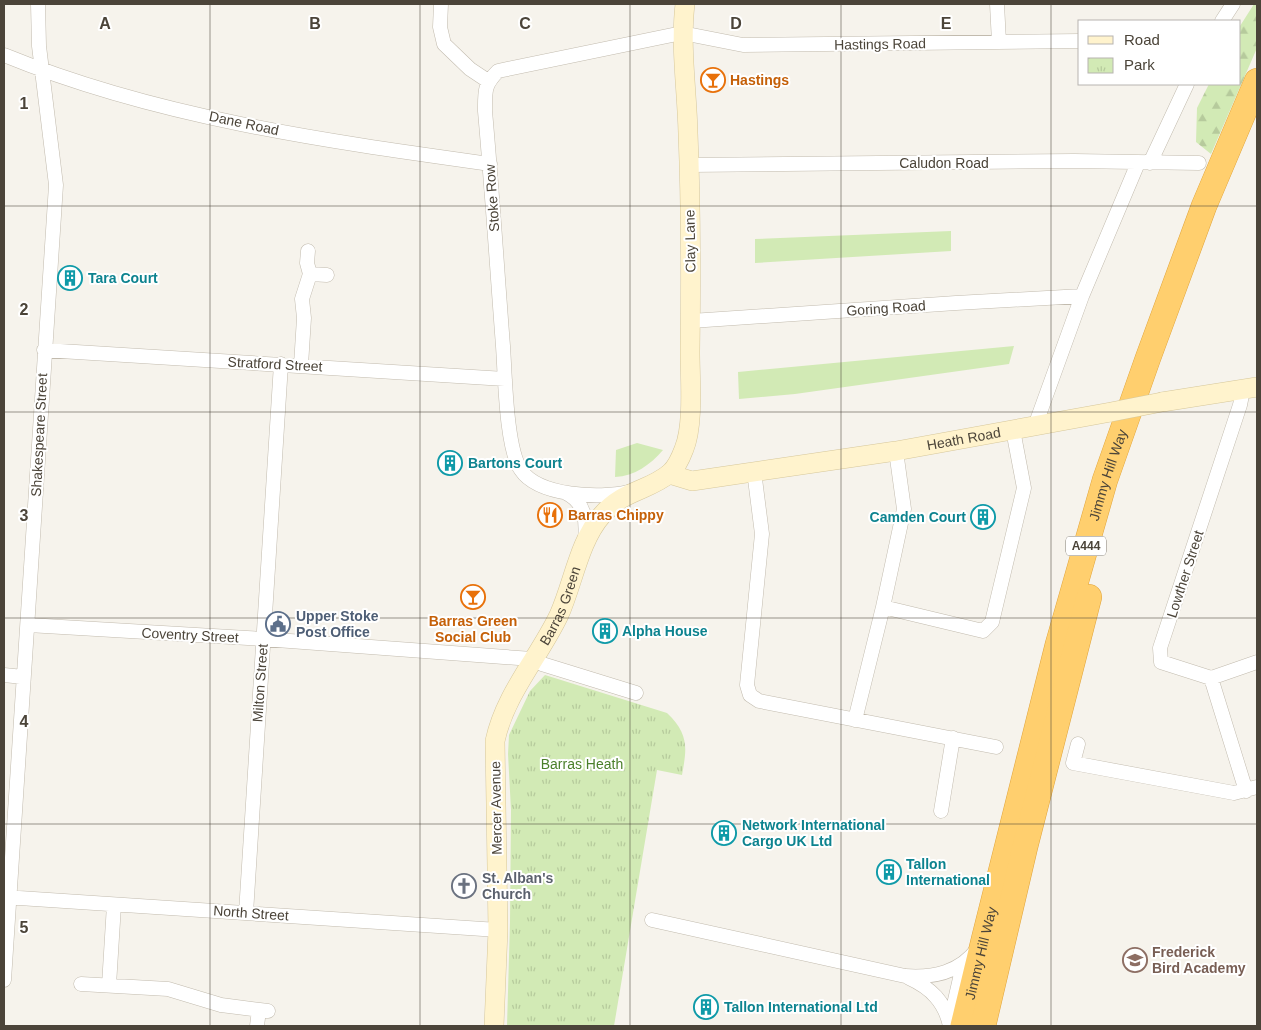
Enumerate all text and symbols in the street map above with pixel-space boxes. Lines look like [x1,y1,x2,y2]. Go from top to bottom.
text: A [99,15,111,32]
text: B [309,15,321,32]
text: C [519,15,531,32]
text: D [730,15,742,32]
text: E [941,15,952,32]
legend [1078,20,1241,85]
text: Road [1124,31,1160,48]
street label: Hastings Road [834,35,926,53]
text: Park [1124,56,1155,73]
bar icon: Hastings [700,67,726,93]
place label: Hastings [730,72,789,88]
text: 1 [20,95,29,112]
street label: Dane Road [208,108,280,138]
street label: Caludon Road [899,155,989,171]
street label: Stoke Row [482,163,502,232]
street label: Clay Lane [681,209,699,273]
building icon: Tara Court [57,265,83,291]
place label: Tara Court [88,270,158,286]
street label: Goring Road [846,297,926,319]
text: 2 [20,301,29,318]
street label: Stratford Street [227,354,323,374]
street label: Shakespeare Street [28,373,50,497]
street label: Heath Road [925,424,1002,453]
street label: Jimmy Hill Way [1086,427,1130,522]
building icon: Bartons Court [437,450,463,476]
place label: Bartons Court [468,455,562,471]
restaurant icon: Barras Chippy [537,502,563,528]
building icon: Camden Court [970,504,996,530]
text: 3 [20,507,29,524]
place label: Barras Chippy [568,507,664,523]
place label: Camden Court [870,509,966,525]
street label: Lowther Street [1163,528,1207,620]
road number: A444 [1066,536,1106,556]
street label: Barras Green [536,564,583,648]
bar icon: Barras Green Social Club [460,584,486,610]
place label: Upper Stoke Post Office [296,608,379,640]
public building icon: Upper Stoke Post Office [265,611,291,637]
place label: Barras Green Social Club [429,613,517,645]
building icon: Alpha House [592,618,618,644]
place label: Alpha House [622,623,708,639]
street label: Coventry Street [141,624,239,646]
street label: Milton Street [249,643,271,723]
text: 4 [20,713,29,730]
park label: Barras Heath [541,756,623,772]
street label: Mercer Avenue [487,761,505,855]
place label: Network International Cargo UK Ltd [742,817,885,849]
building icon: Network International Cargo UK Ltd [711,820,737,846]
place label: Tallon International [906,856,990,888]
building icon: Tallon International [876,859,902,885]
place label: St. Alban's Church [482,870,553,902]
church icon: St. Alban's Church [451,873,477,899]
street label: North Street [213,902,289,924]
street label: Jimmy Hill Way [962,905,1000,1001]
text: 5 [20,919,29,936]
place label: Frederick Bird Academy [1152,944,1246,976]
school or university icon: Frederick Bird Academy [1122,947,1148,973]
building icon: Tallon International Ltd [693,994,719,1020]
place label: Tallon International Ltd [724,999,878,1015]

